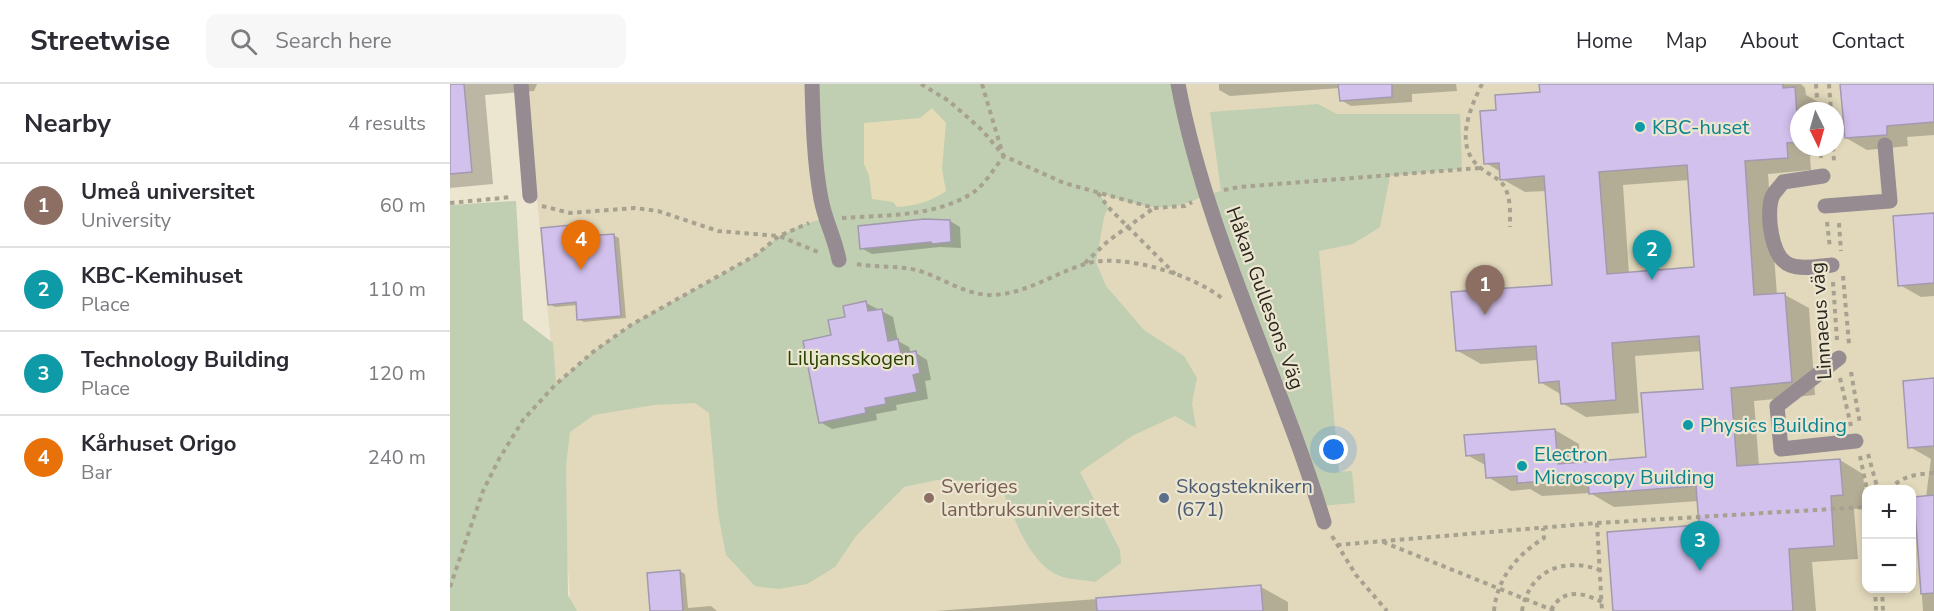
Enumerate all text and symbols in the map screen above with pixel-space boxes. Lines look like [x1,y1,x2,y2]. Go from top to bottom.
search box [206,14,626,68]
text: Streetwise [30,22,170,60]
icon: search [227,25,260,58]
text: Search here [275,26,392,56]
text: Home [1576,27,1633,55]
text: Map [1666,27,1707,55]
text: About [1740,27,1798,55]
text: Contact [1831,27,1904,55]
north arrow [1790,102,1844,156]
text: Nearby [24,106,111,141]
text: 4 results [348,110,426,137]
place label: KBC-huset [1652,114,1750,141]
marker: KBC-huset [1633,120,1647,134]
text: Umeå universitet [81,177,254,207]
text: 1 [38,192,50,219]
text: 60 m [380,192,426,219]
street label: Håkan Gullesons Väg [1219,203,1311,393]
text: University [81,207,171,234]
pin: 4 [562,220,600,270]
pin: 2 [1632,230,1672,280]
text: KBC-Kemihuset [81,261,242,291]
street label: Linnaeus väg [1803,261,1839,381]
pin: 1 [1466,266,1504,315]
text: 2 [38,276,50,303]
text: 110 m [368,276,426,303]
text: Place [81,291,130,318]
text: Technology Building [81,345,289,375]
park label: Lilljansskogen [787,345,915,372]
text: 3 [38,360,50,387]
text: 120 m [368,360,426,387]
text: Place [81,375,130,402]
place label: Physics Building [1700,412,1847,439]
marker: Physics Building [1681,418,1695,432]
text: Kårhuset Origo [81,429,236,459]
your location [1319,435,1348,464]
place label: Electron Microscopy Building [1534,441,1714,491]
text: 4 [38,444,50,471]
text: 240 m [368,444,426,471]
text: Bar [81,459,112,486]
marker: Electron Microscopy Building [1515,459,1529,473]
place label: Sveriges lantbruksuniversitet [941,473,1120,523]
place label: Skogsteknikern (671) [1176,473,1313,523]
map controls [1862,485,1916,593]
button: + [1862,485,1916,539]
marker: Sveriges lantbruksuniversitet [922,491,936,505]
marker: Skogsteknikern (671) [1157,491,1171,505]
pin: 3 [1680,522,1720,571]
button: − [1862,539,1916,593]

